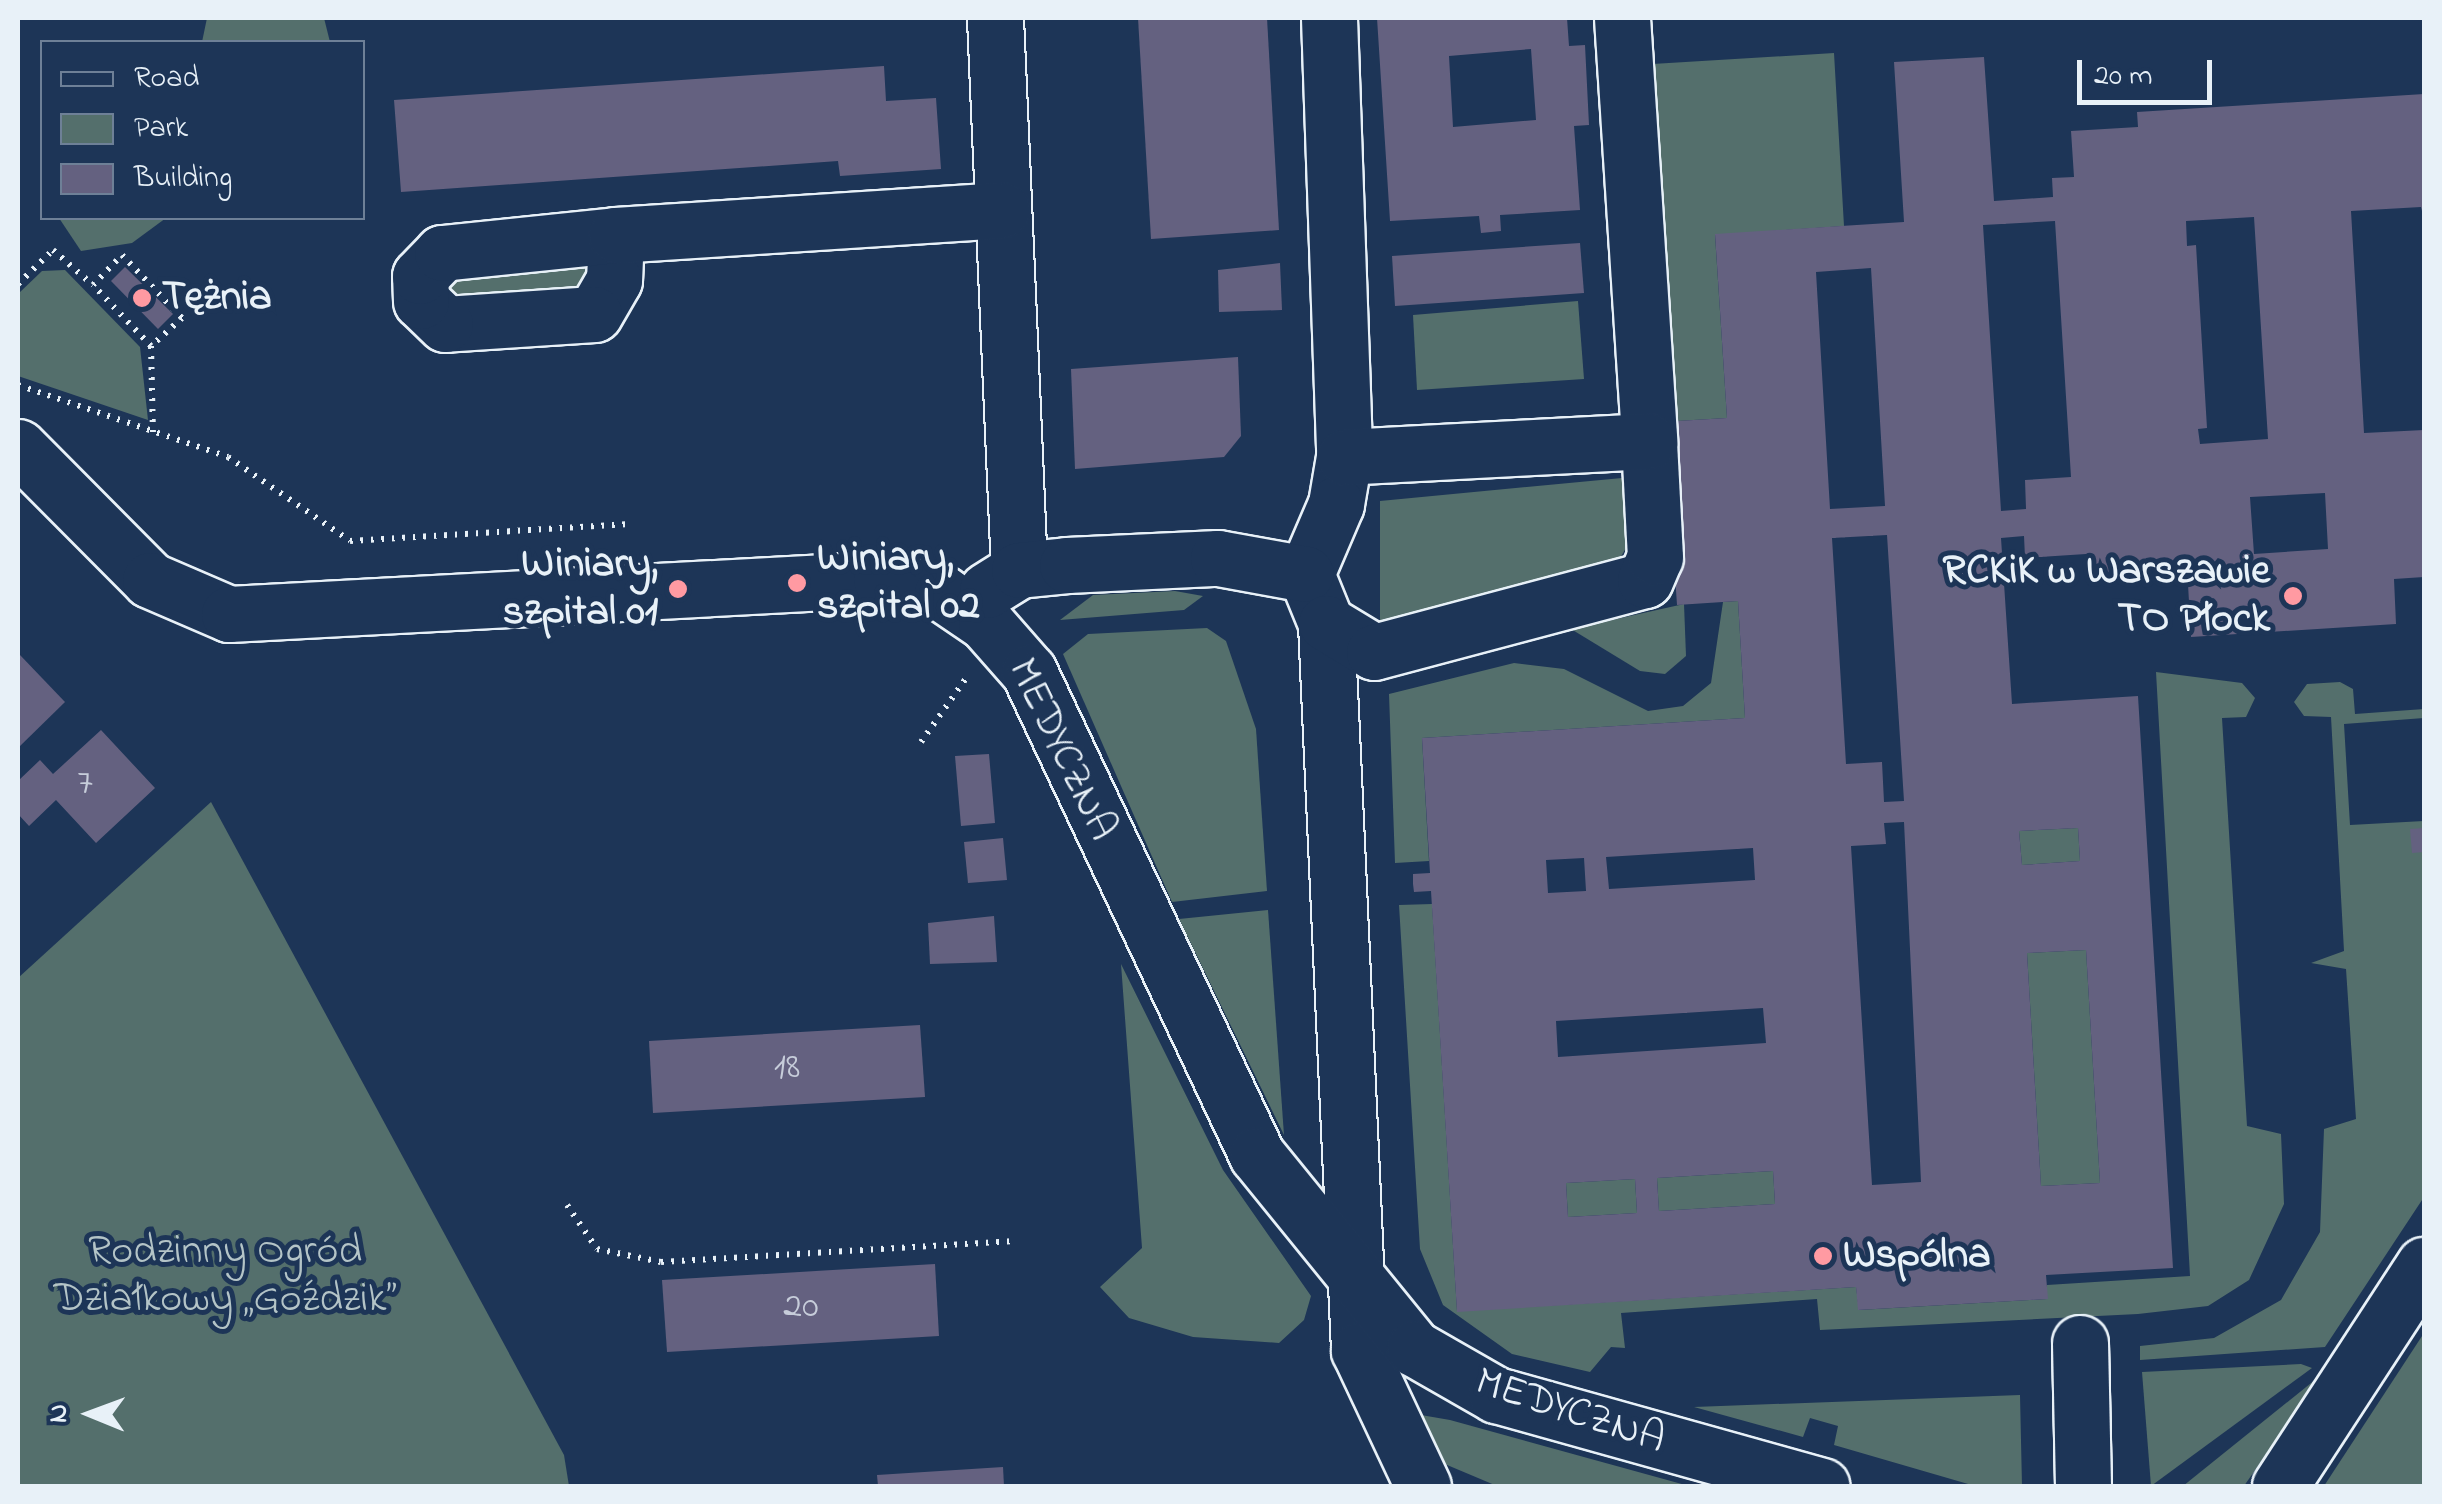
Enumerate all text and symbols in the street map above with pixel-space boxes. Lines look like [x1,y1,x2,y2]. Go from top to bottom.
legend [40,40,365,220]
scale bar [2082,40,2217,102]
text: 20 m [2094,55,2153,99]
text: Road [134,57,199,101]
text: Park [134,107,188,151]
text: Building [134,157,232,201]
place label: Tężnia [162,273,272,323]
marker: Tężnia [131,287,153,309]
place label: Winiary, szpital 02 [817,534,980,632]
place label: Winiary, szpital 01 [503,540,658,638]
place label: RCKiK w Warszawie TO Płock [1943,547,2270,646]
marker: Winiary, szpital 02 [786,572,808,594]
marker: Winiary, szpital 01 [667,578,689,600]
marker: RCKiK w Warszawie TO Płock [2280,583,2306,609]
street label: MEDYCZNA [995,651,1127,849]
house number: 7 [77,762,93,808]
house number: 18 [774,1046,800,1092]
park label: Rodzinny Ogród Działkowy „Goździk” [54,1227,396,1326]
place label: Wspólna [1843,1231,1991,1281]
marker: Wspólna [1812,1245,1834,1267]
house number: 20 [783,1285,819,1331]
street label: MEDYCZNA [1469,1358,1671,1466]
north arrow [40,1364,140,1464]
text: N [39,1404,80,1423]

